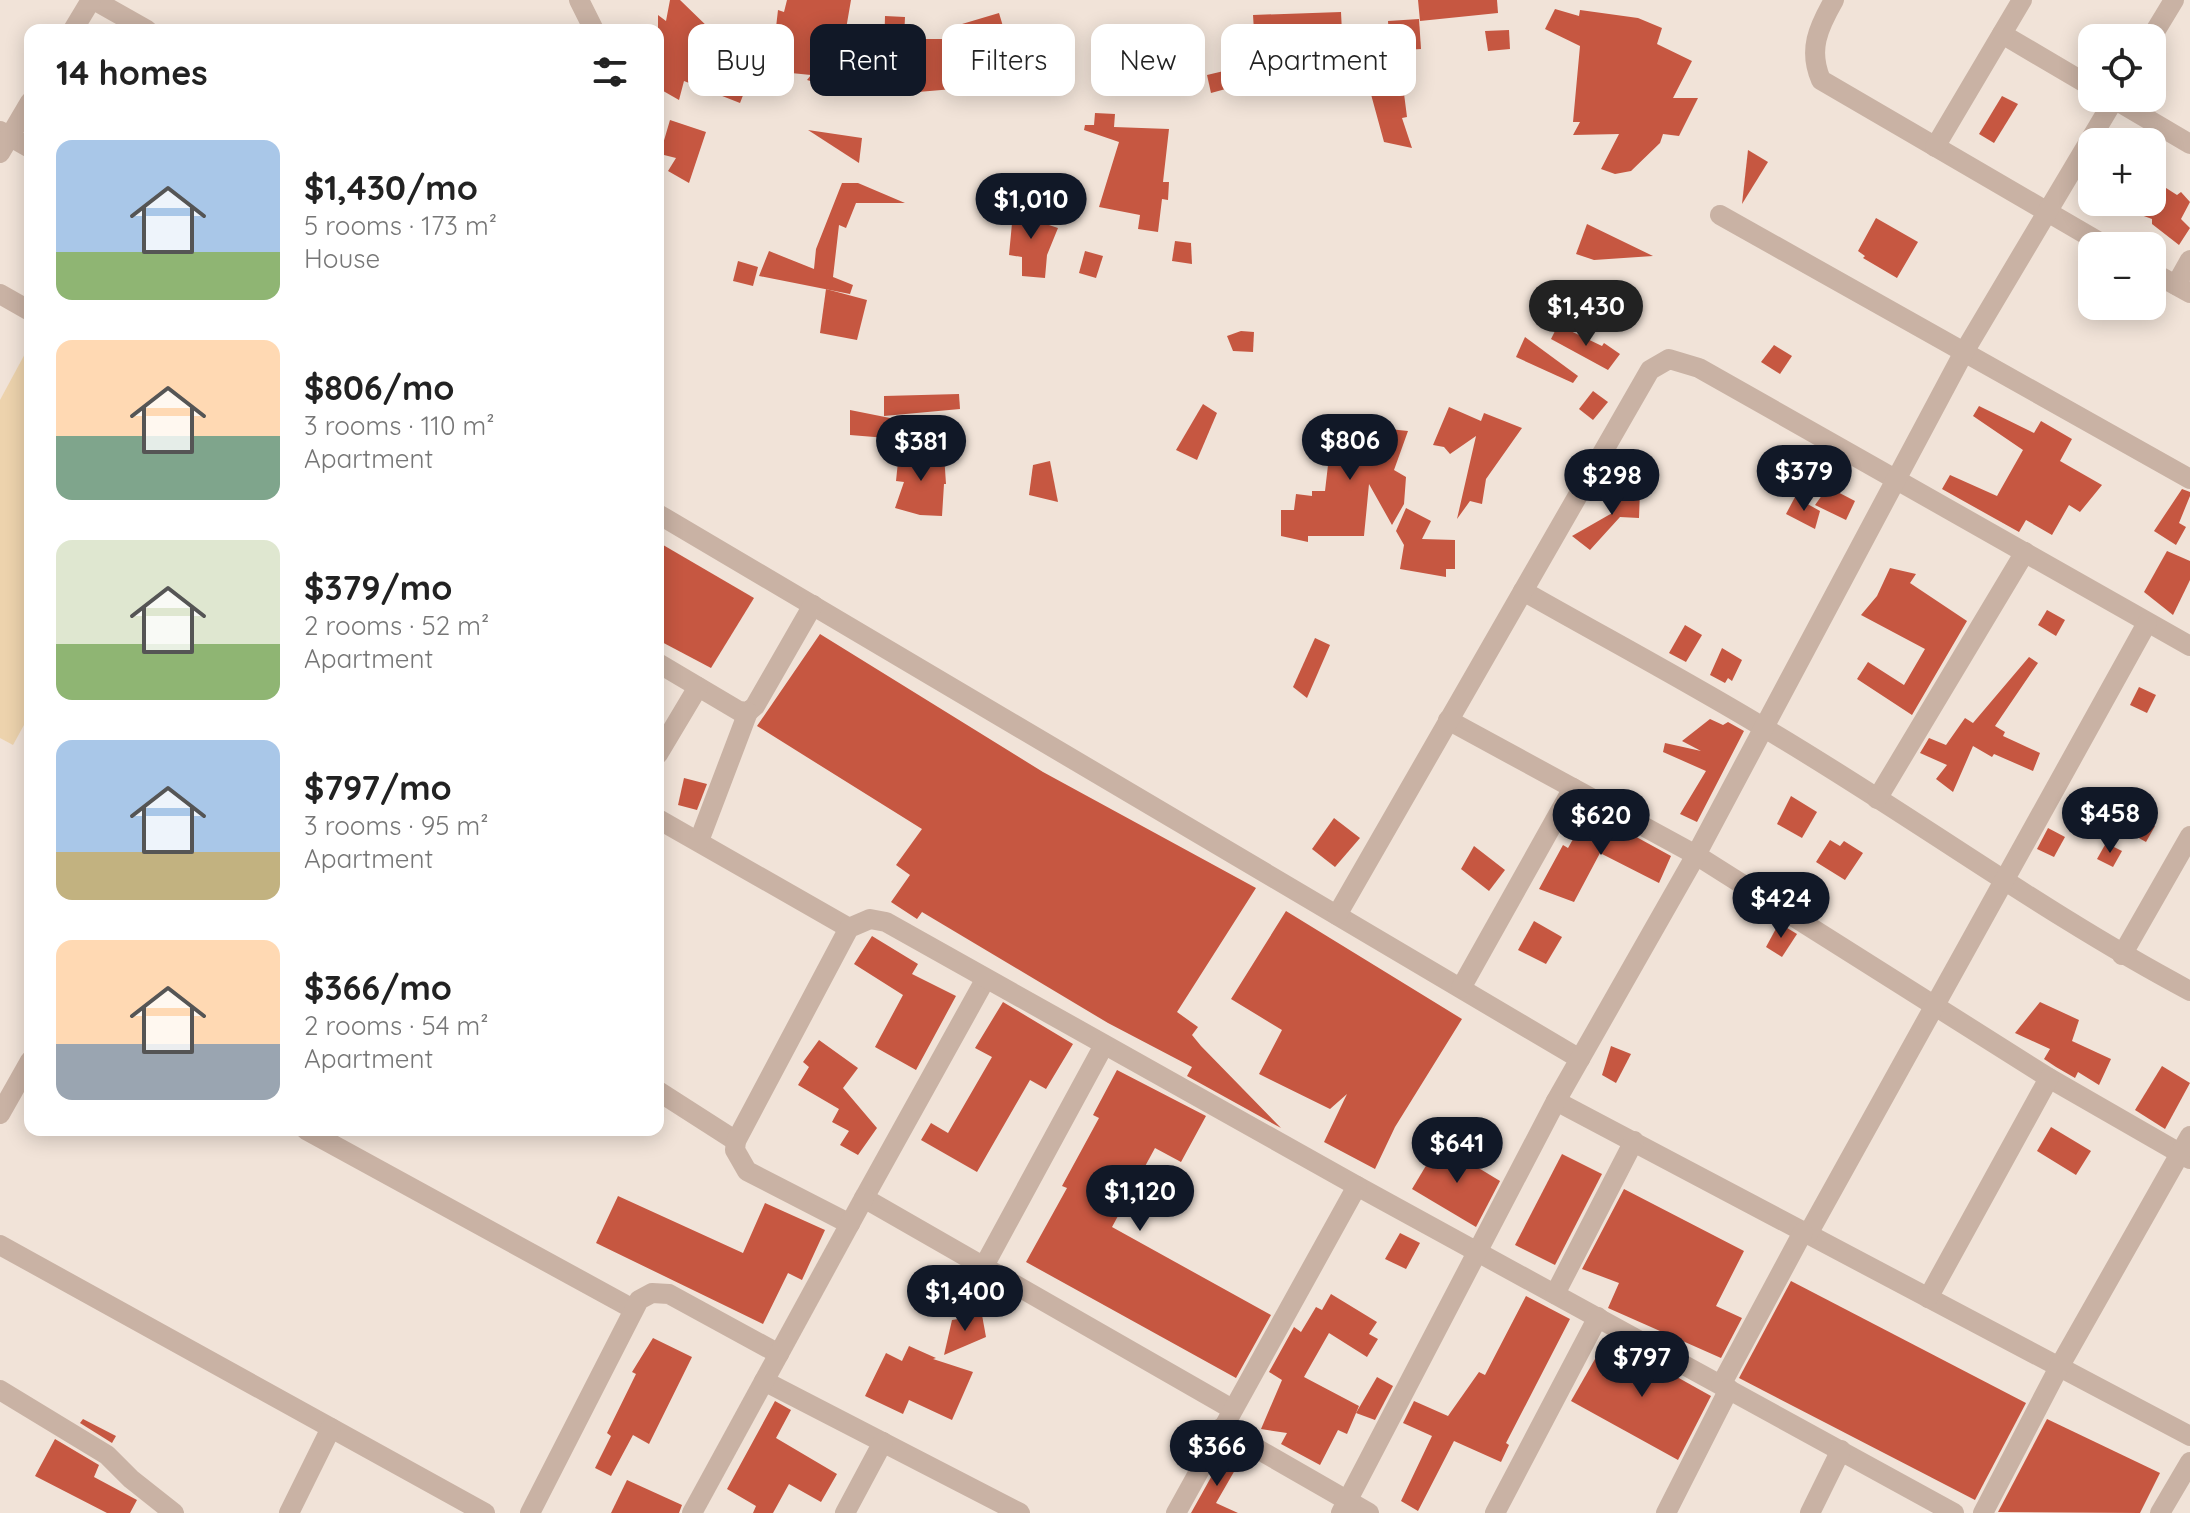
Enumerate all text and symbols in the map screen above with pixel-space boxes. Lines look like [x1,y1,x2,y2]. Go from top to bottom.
chip: Buy [688,24,794,96]
chip: Rent [810,24,926,96]
chip: Filters [942,24,1075,96]
chip: New [1091,24,1205,96]
chip: Apartment [1221,24,1416,96]
map controls [2078,24,2166,320]
button: locate [2078,24,2166,112]
icon: filters [588,50,632,94]
text: 14 homes [56,51,208,94]
button: + [2078,128,2166,216]
text: $1,430/mo [304,166,478,209]
icon: home [120,172,216,268]
pin: $1,010 [966,173,1096,241]
text: $1,010 [994,182,1068,215]
text: 5 rooms · 173 m² [304,209,497,242]
button: − [2078,232,2166,320]
text: House [304,242,380,275]
pin: $1,430 [1521,280,1651,348]
text: $1,430 [1547,289,1625,322]
text: $806/mo [304,366,454,409]
icon: home [120,372,216,468]
text: 3 rooms · 110 m² [304,409,495,442]
pin: $806 [1303,414,1397,482]
pin: $381 [874,415,968,483]
text: $806 [1320,423,1380,456]
text: $381 [894,424,948,457]
text: Apartment [304,442,433,475]
pin: $379 [1757,445,1851,513]
pin: $298 [1565,449,1659,517]
text: $379 [1775,454,1833,487]
text: $298 [1582,458,1642,491]
text: $379/mo [304,566,452,609]
icon: home [120,572,216,668]
text: 2 rooms · 52 m² [304,609,489,642]
text: Apartment [304,642,433,675]
text: $797/mo [304,766,452,809]
icon: home [120,772,216,868]
pin: $458 [2063,787,2157,855]
pin: $620 [1554,789,1648,857]
text: $458 [2080,796,2140,829]
text: $620 [1571,798,1631,831]
text: 3 rooms · 95 m² [304,809,488,842]
text: Apartment [304,842,433,875]
pin: $424 [1734,872,1828,940]
text: $424 [1751,881,1811,914]
text: $366/mo [304,966,452,1009]
icon: home [120,972,216,1068]
text: 2 rooms · 54 m² [304,1009,488,1042]
text: Apartment [304,1042,433,1075]
pin: $641 [1410,1117,1504,1185]
text: $641 [1430,1126,1484,1159]
pin: $1,120 [1075,1165,1205,1233]
text: $1,120 [1104,1174,1176,1207]
pin: $1,400 [900,1265,1030,1333]
text: $1,400 [925,1274,1005,1307]
pin: $797 [1595,1331,1689,1399]
text: $797 [1613,1340,1671,1373]
pin: $366 [1170,1420,1264,1488]
text: $366 [1188,1429,1246,1462]

